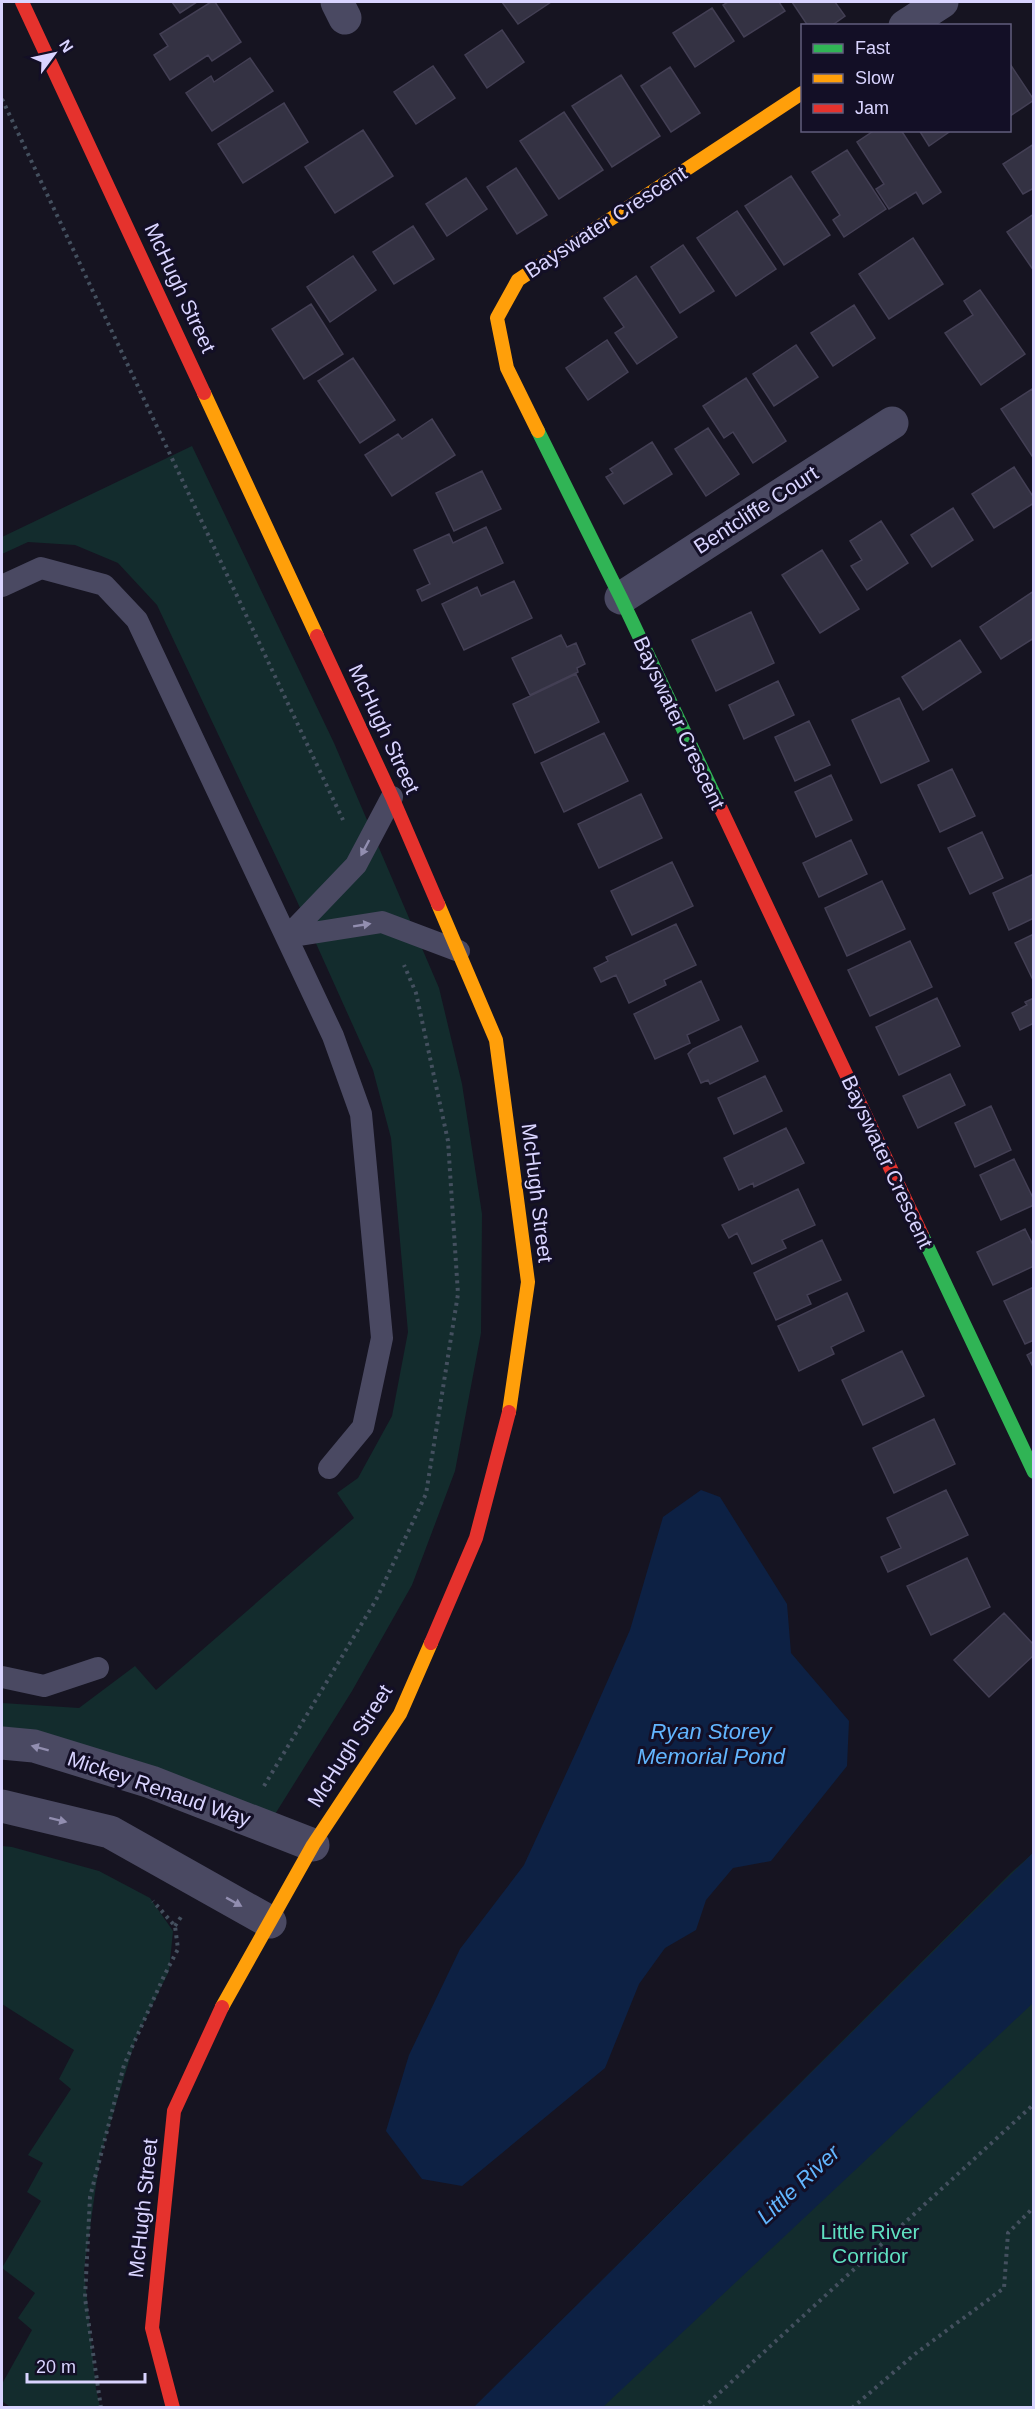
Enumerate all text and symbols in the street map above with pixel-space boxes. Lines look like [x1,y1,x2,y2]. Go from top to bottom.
north arrow [24,24,84,84]
legend [801,24,1011,132]
text: N [56,37,76,56]
text: Fast [855,38,890,58]
text: Slow [855,68,895,88]
text: Jam [855,98,889,118]
street label: Bayswater Crescent [521,161,691,282]
street label: McHugh Street [140,219,221,356]
street label: Bentcliffe Court [689,461,822,558]
street label: Bayswater Crescent [629,633,730,813]
street label: McHugh Street [344,660,425,797]
one-way arrow [360,840,370,857]
one-way arrow [353,921,372,930]
street label: Bayswater Crescent [837,1072,938,1252]
street label: McHugh Street [518,1122,557,1264]
street label: McHugh Street [303,1680,397,1811]
water label: Ryan Storey Memorial Pond [637,1719,786,1769]
one-way arrow [31,1743,49,1753]
street label: Mickey Renaud Way [65,1746,254,1831]
one-way arrow [49,1815,67,1825]
one-way arrow [226,1896,242,1907]
street label: McHugh Street [124,2137,161,2279]
water label: Little River [752,2139,846,2229]
park label: Little River Corridor [820,2220,920,2267]
scale bar [27,2346,146,2384]
text: 20 m [36,2357,76,2377]

